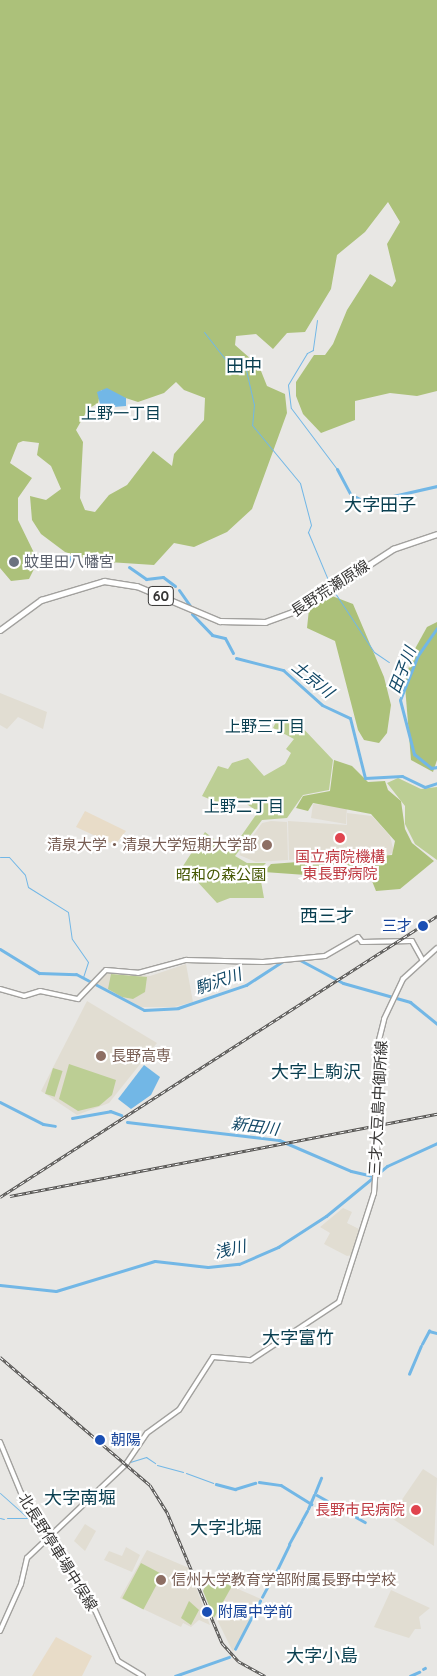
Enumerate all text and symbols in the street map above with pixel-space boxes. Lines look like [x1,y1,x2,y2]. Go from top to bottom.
district label: 田中 [226,355,262,377]
district label: 上野一丁目 [81,403,161,423]
district label: 大字田子 [344,494,416,516]
place label: 蚊里田八幡宮 [24,553,114,571]
marker: 蚊里田八幡宮 [8,556,20,568]
street label: 長野荒瀬原線 [287,556,373,620]
road number: 60 [147,584,175,608]
water label: 田子川 [384,644,420,696]
water label: 土京川 [288,656,338,702]
district label: 上野三丁目 [225,716,305,736]
district label: 上野二丁目 [204,796,284,816]
marker: 国立病院機構 東長野病院 [333,831,347,845]
place label: 清泉大学・清泉大学短期大学部 [47,836,257,854]
marker: 清泉大学・清泉大学短期大学部 [261,839,273,851]
place label: 国立病院機構 東長野病院 [295,847,385,882]
park label: 昭和の森公園 [176,866,266,884]
district label: 西三才 [300,905,354,927]
place label: 三才 [382,917,412,935]
marker: 三才 [416,919,430,933]
water label: 駒沢川 [192,964,244,998]
street label: 三才大豆島中御所線 [365,1040,391,1176]
place label: 長野高専 [111,1047,171,1065]
marker: 長野高専 [95,1050,107,1062]
district label: 大字上駒沢 [271,1061,361,1083]
water label: 新田川 [230,1113,280,1139]
water label: 浅川 [212,1236,248,1262]
district label: 大字富竹 [262,1327,334,1349]
place label: 朝陽 [111,1431,141,1449]
marker: 朝陽 [93,1433,107,1447]
district label: 大字南堀 [44,1487,116,1509]
street label: 北長野停車場中俣線 [15,1490,101,1614]
place label: 長野市民病院 [315,1501,405,1519]
marker: 長野市民病院 [409,1503,423,1517]
district label: 大字北堀 [190,1517,262,1539]
place label: 信州大学教育学部附属長野中学校 [171,1571,396,1589]
marker: 信州大学教育学部附属長野中学校 [155,1574,167,1586]
place label: 附属中学前 [218,1603,293,1621]
marker: 附属中学前 [200,1605,214,1619]
district label: 大字小島 [286,1645,358,1667]

